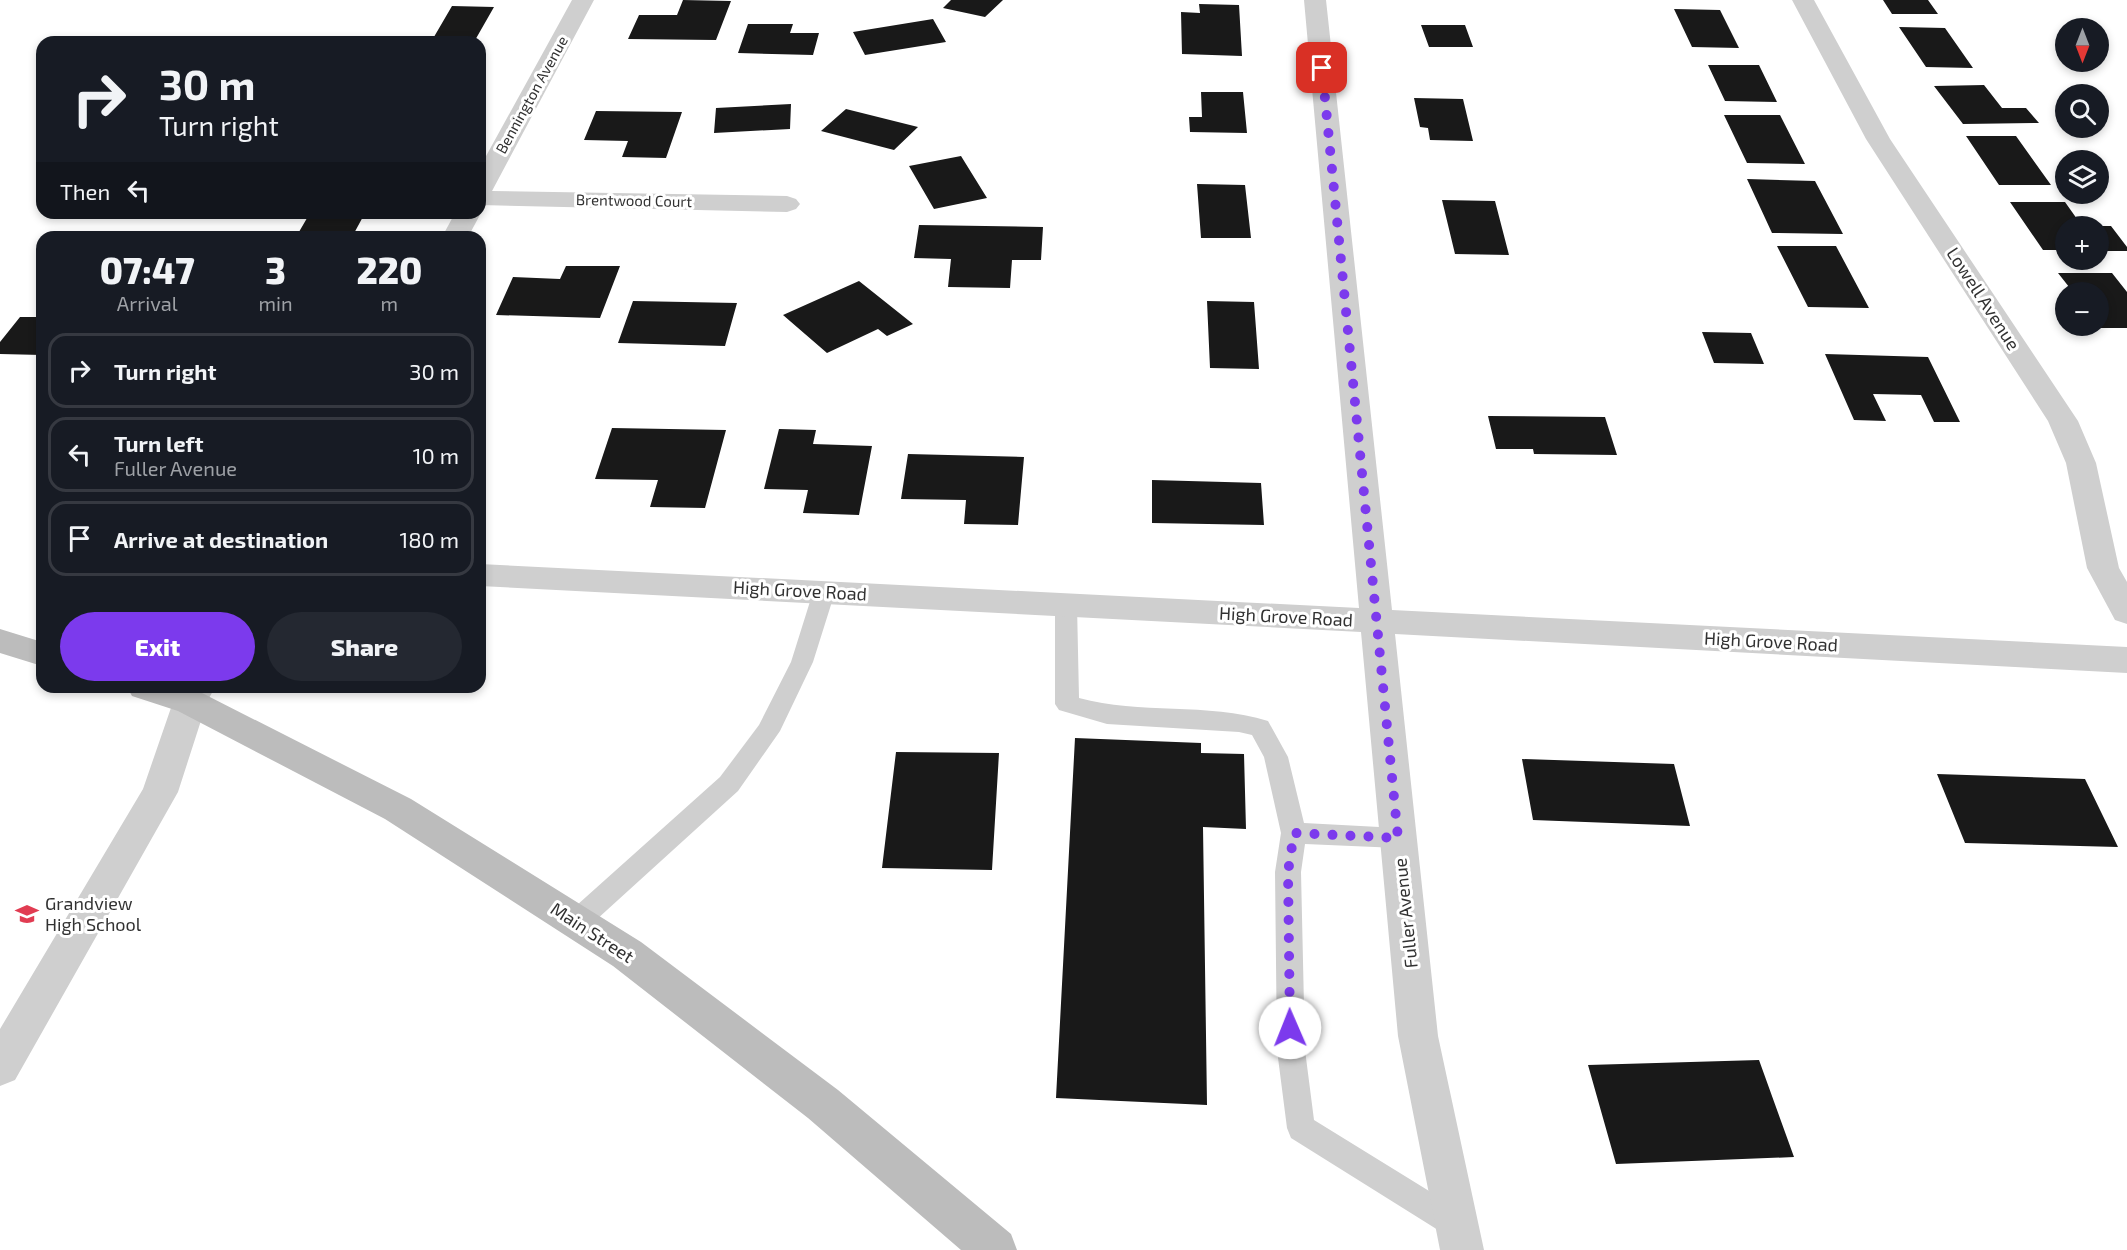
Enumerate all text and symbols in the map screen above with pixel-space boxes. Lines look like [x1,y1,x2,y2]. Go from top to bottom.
north arrow [2055,18,2109,72]
map controls [2055,18,2109,336]
street label: Bennington Avenue [491,33,571,157]
pin [1296,42,1347,93]
icon: arrive [1305,51,1338,84]
text: 30 m [159,58,255,108]
icon: right [60,60,138,138]
button: search [2055,84,2109,138]
text: Turn right [159,109,279,141]
button: layers [2055,150,2109,204]
icon: left [122,174,155,207]
text: Then [60,178,110,204]
street label: Brentwood Court [576,190,693,210]
button: + [2055,216,2109,270]
street label: Lowell Avenue [1942,243,2025,354]
text: 07:47 [100,248,195,291]
text: 3 [265,248,286,291]
text: 220 [356,248,422,291]
button: − [2055,282,2109,336]
text: Arrival [117,291,178,315]
text: min [258,291,293,315]
text: m [381,291,398,315]
icon: right [63,354,96,387]
text: Turn right [114,358,216,384]
text: 30 m [409,358,459,384]
text: Turn left [114,430,203,456]
icon: left [63,438,96,471]
text: 10 m [413,442,459,468]
text: Fuller Avenue [114,456,237,480]
icon: arrive [63,522,96,555]
text: Arrive at destination [114,526,328,552]
text: 180 m [399,526,459,552]
street label: High Grove Road [733,576,868,604]
street label: High Grove Road [1219,602,1354,630]
button: Exit [60,612,255,681]
button: Share [267,612,462,681]
street label: High Grove Road [1704,627,1839,655]
street label: Fuller Avenue [1388,857,1422,969]
place label: Grandview High School [45,892,142,935]
street label: Main Street [547,897,638,967]
school or university icon: Grandview High School [14,901,40,927]
position arrow [1258,996,1322,1060]

